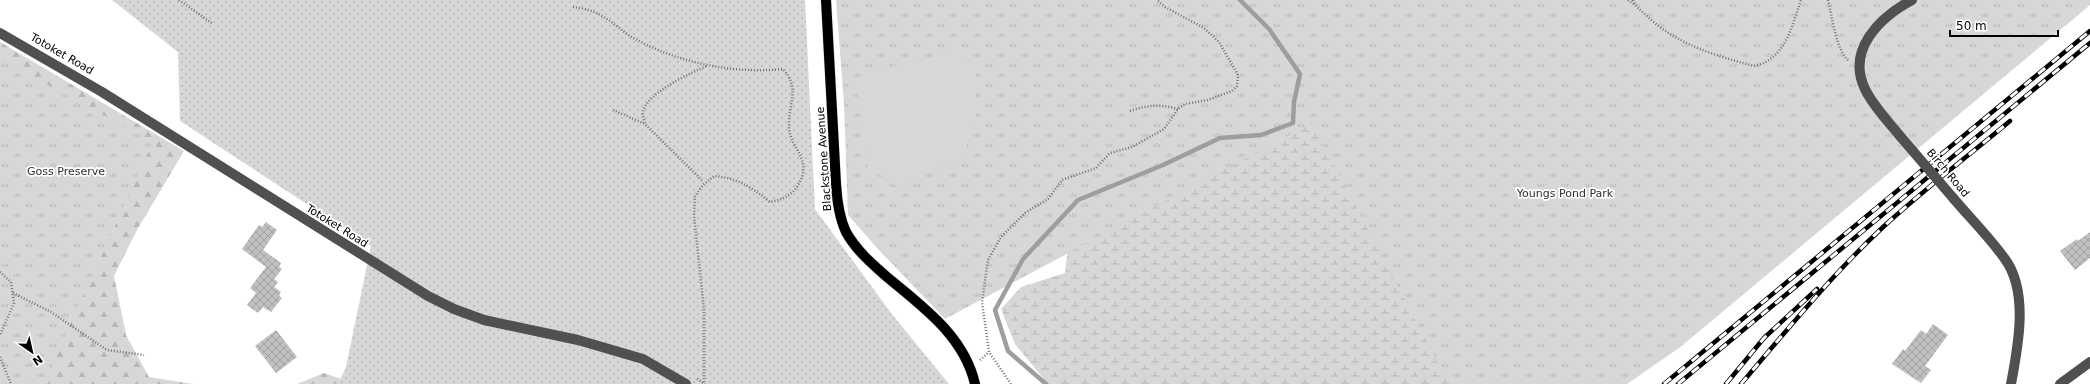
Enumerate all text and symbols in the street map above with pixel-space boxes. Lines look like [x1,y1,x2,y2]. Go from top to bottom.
scale bar [1950,12,2058,38]
text: 50 m [1956,19,1987,33]
street label: Totoket Road [27,30,96,77]
street label: Blackstone Avenue [814,106,834,212]
street label: Birch Road [1924,146,1972,200]
park label: Goss Preserve [27,165,105,178]
park label: Youngs Pond Park [1516,187,1614,200]
street label: Totoket Road [303,201,370,250]
north arrow [12,332,52,372]
text: N [30,352,45,368]

